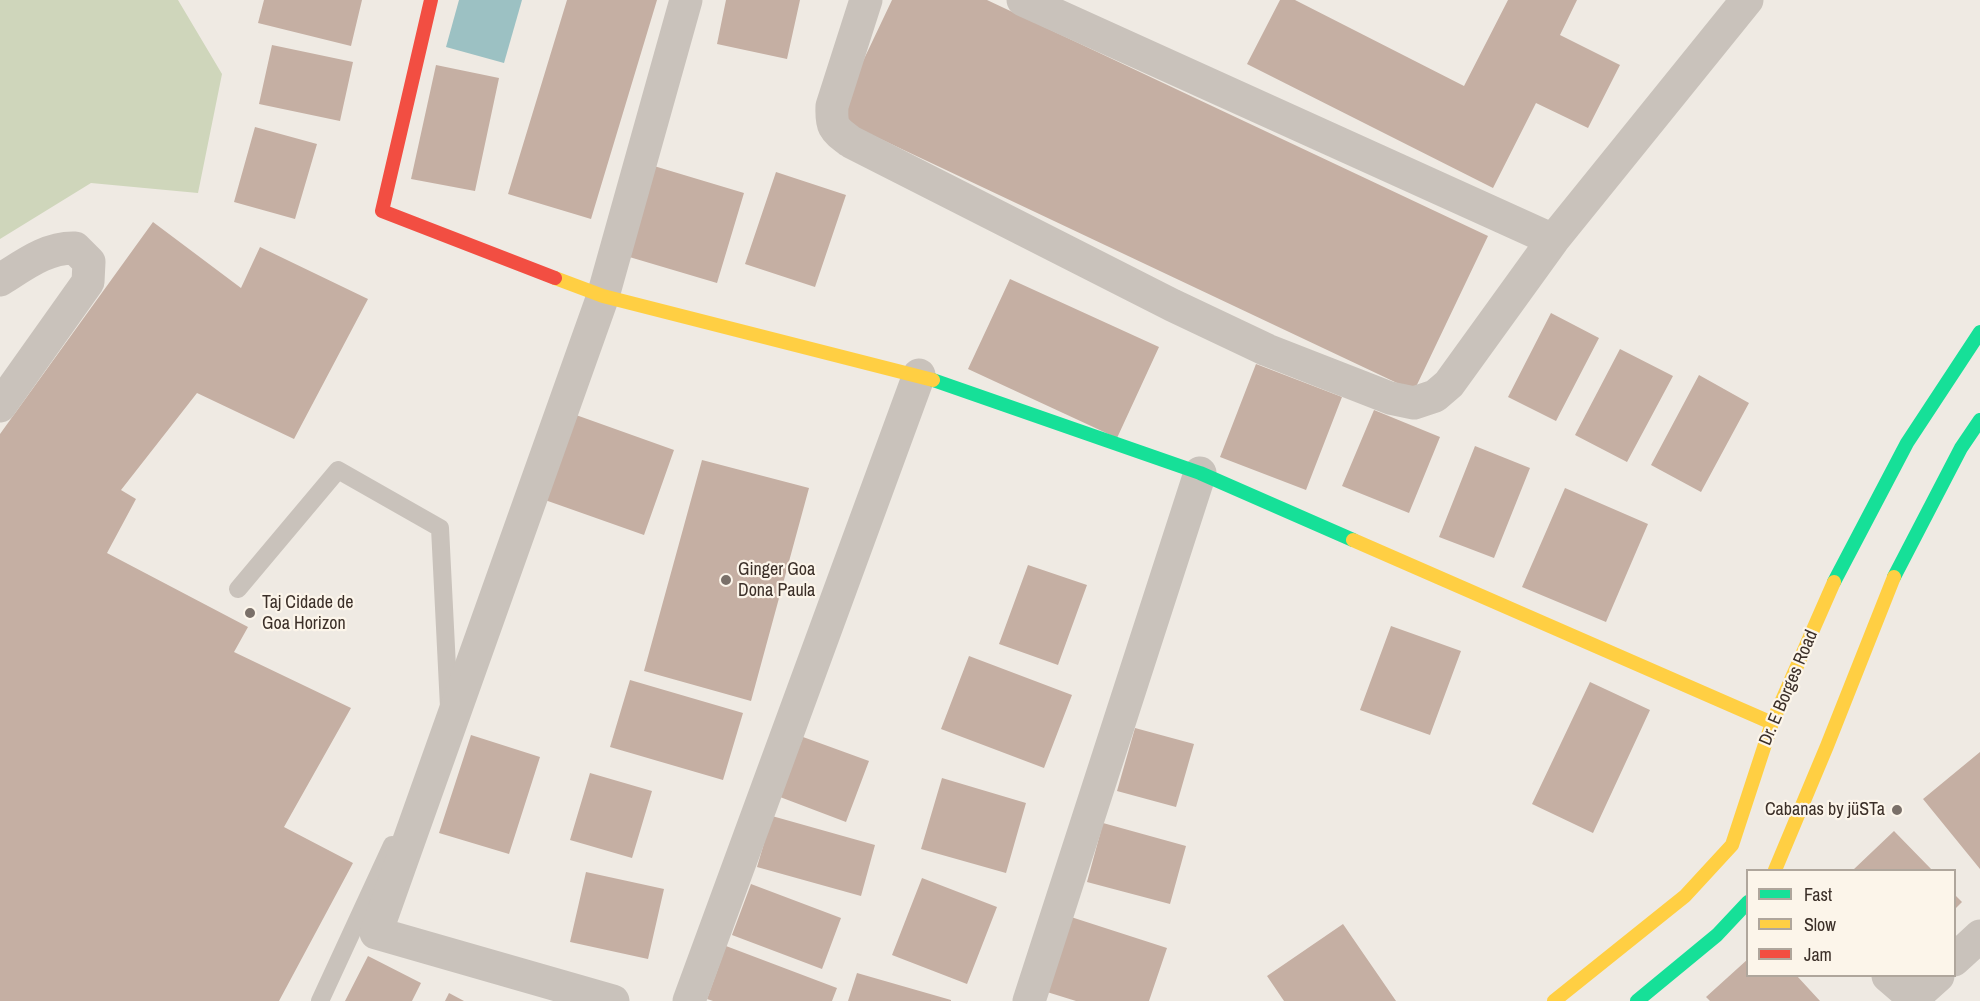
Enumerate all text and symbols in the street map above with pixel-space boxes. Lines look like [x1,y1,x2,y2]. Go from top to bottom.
place label: Ginger Goa Dona Paula [738,559,815,602]
marker: Ginger Goa Dona Paula [719,573,733,587]
place label: Taj Cidade de Goa Horizon [262,592,353,634]
marker: Taj Cidade de Goa Horizon [243,606,257,620]
street label: Dr. E Borges Road [1755,627,1823,749]
place label: Cabanas by jüSTa [1765,799,1885,821]
marker: Cabanas by jüSTa [1890,803,1904,817]
legend [1746,869,1956,977]
text: Fast [1804,882,1832,907]
text: Slow [1804,912,1836,937]
text: Jam [1804,942,1832,967]

